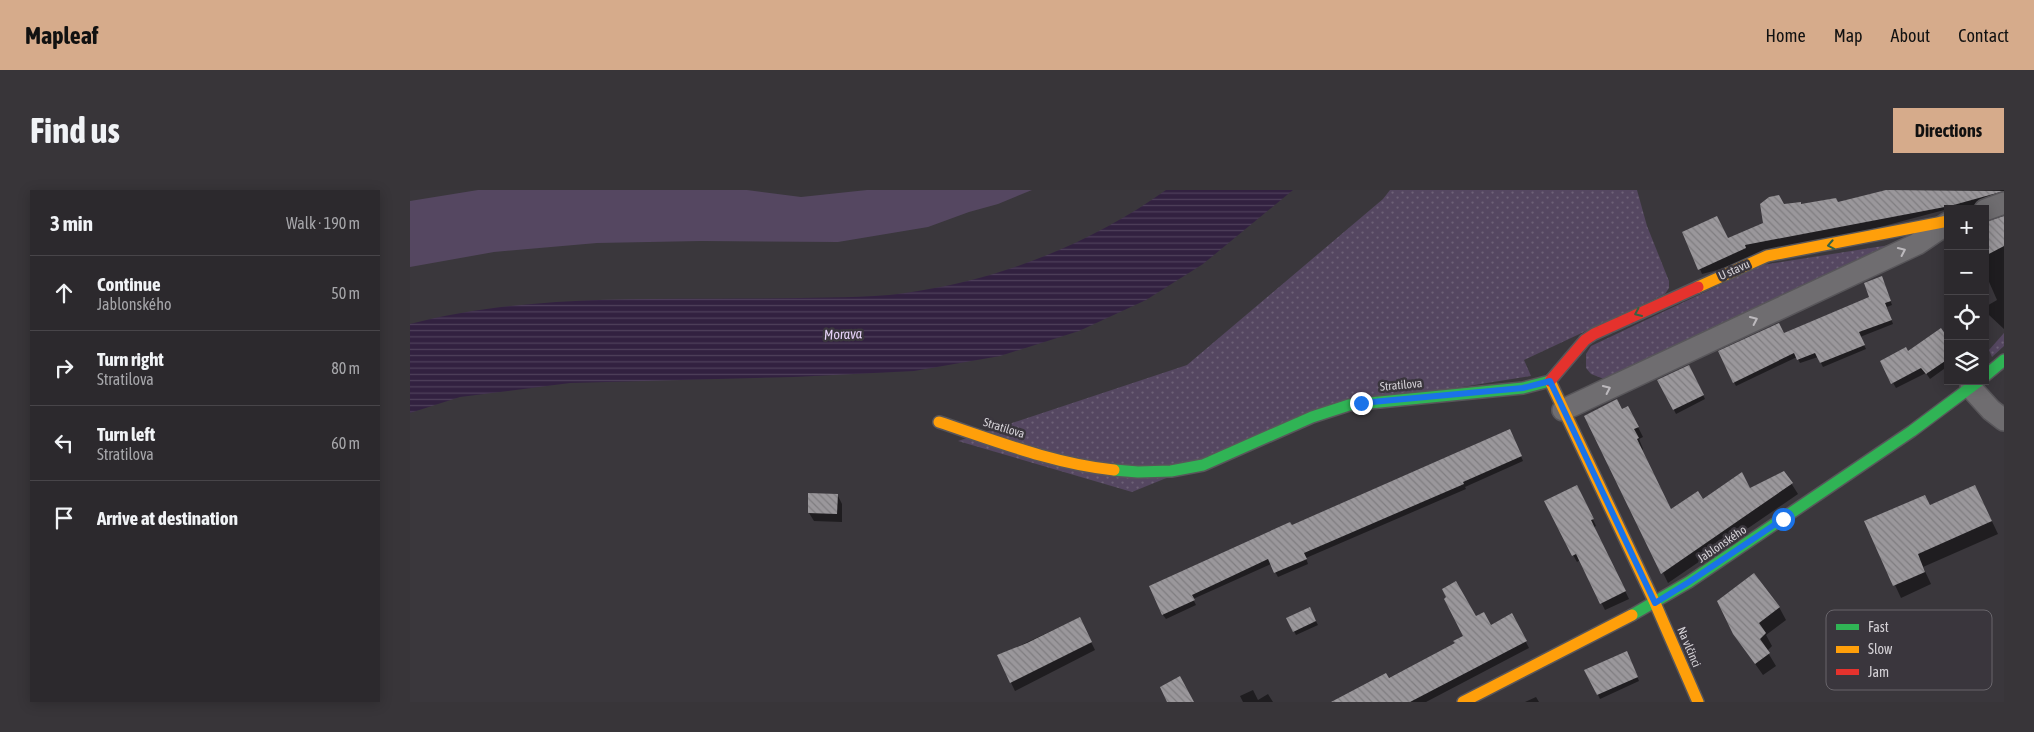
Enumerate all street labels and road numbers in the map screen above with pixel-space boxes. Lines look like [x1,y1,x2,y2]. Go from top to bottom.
street label: U stavu [1716,257,1752,283]
street label: Stratilova [1379,376,1423,394]
street label: Stratilova [982,415,1026,441]
street label: Jablonského [1695,522,1749,565]
street label: Na vlčinci [1674,625,1704,669]

